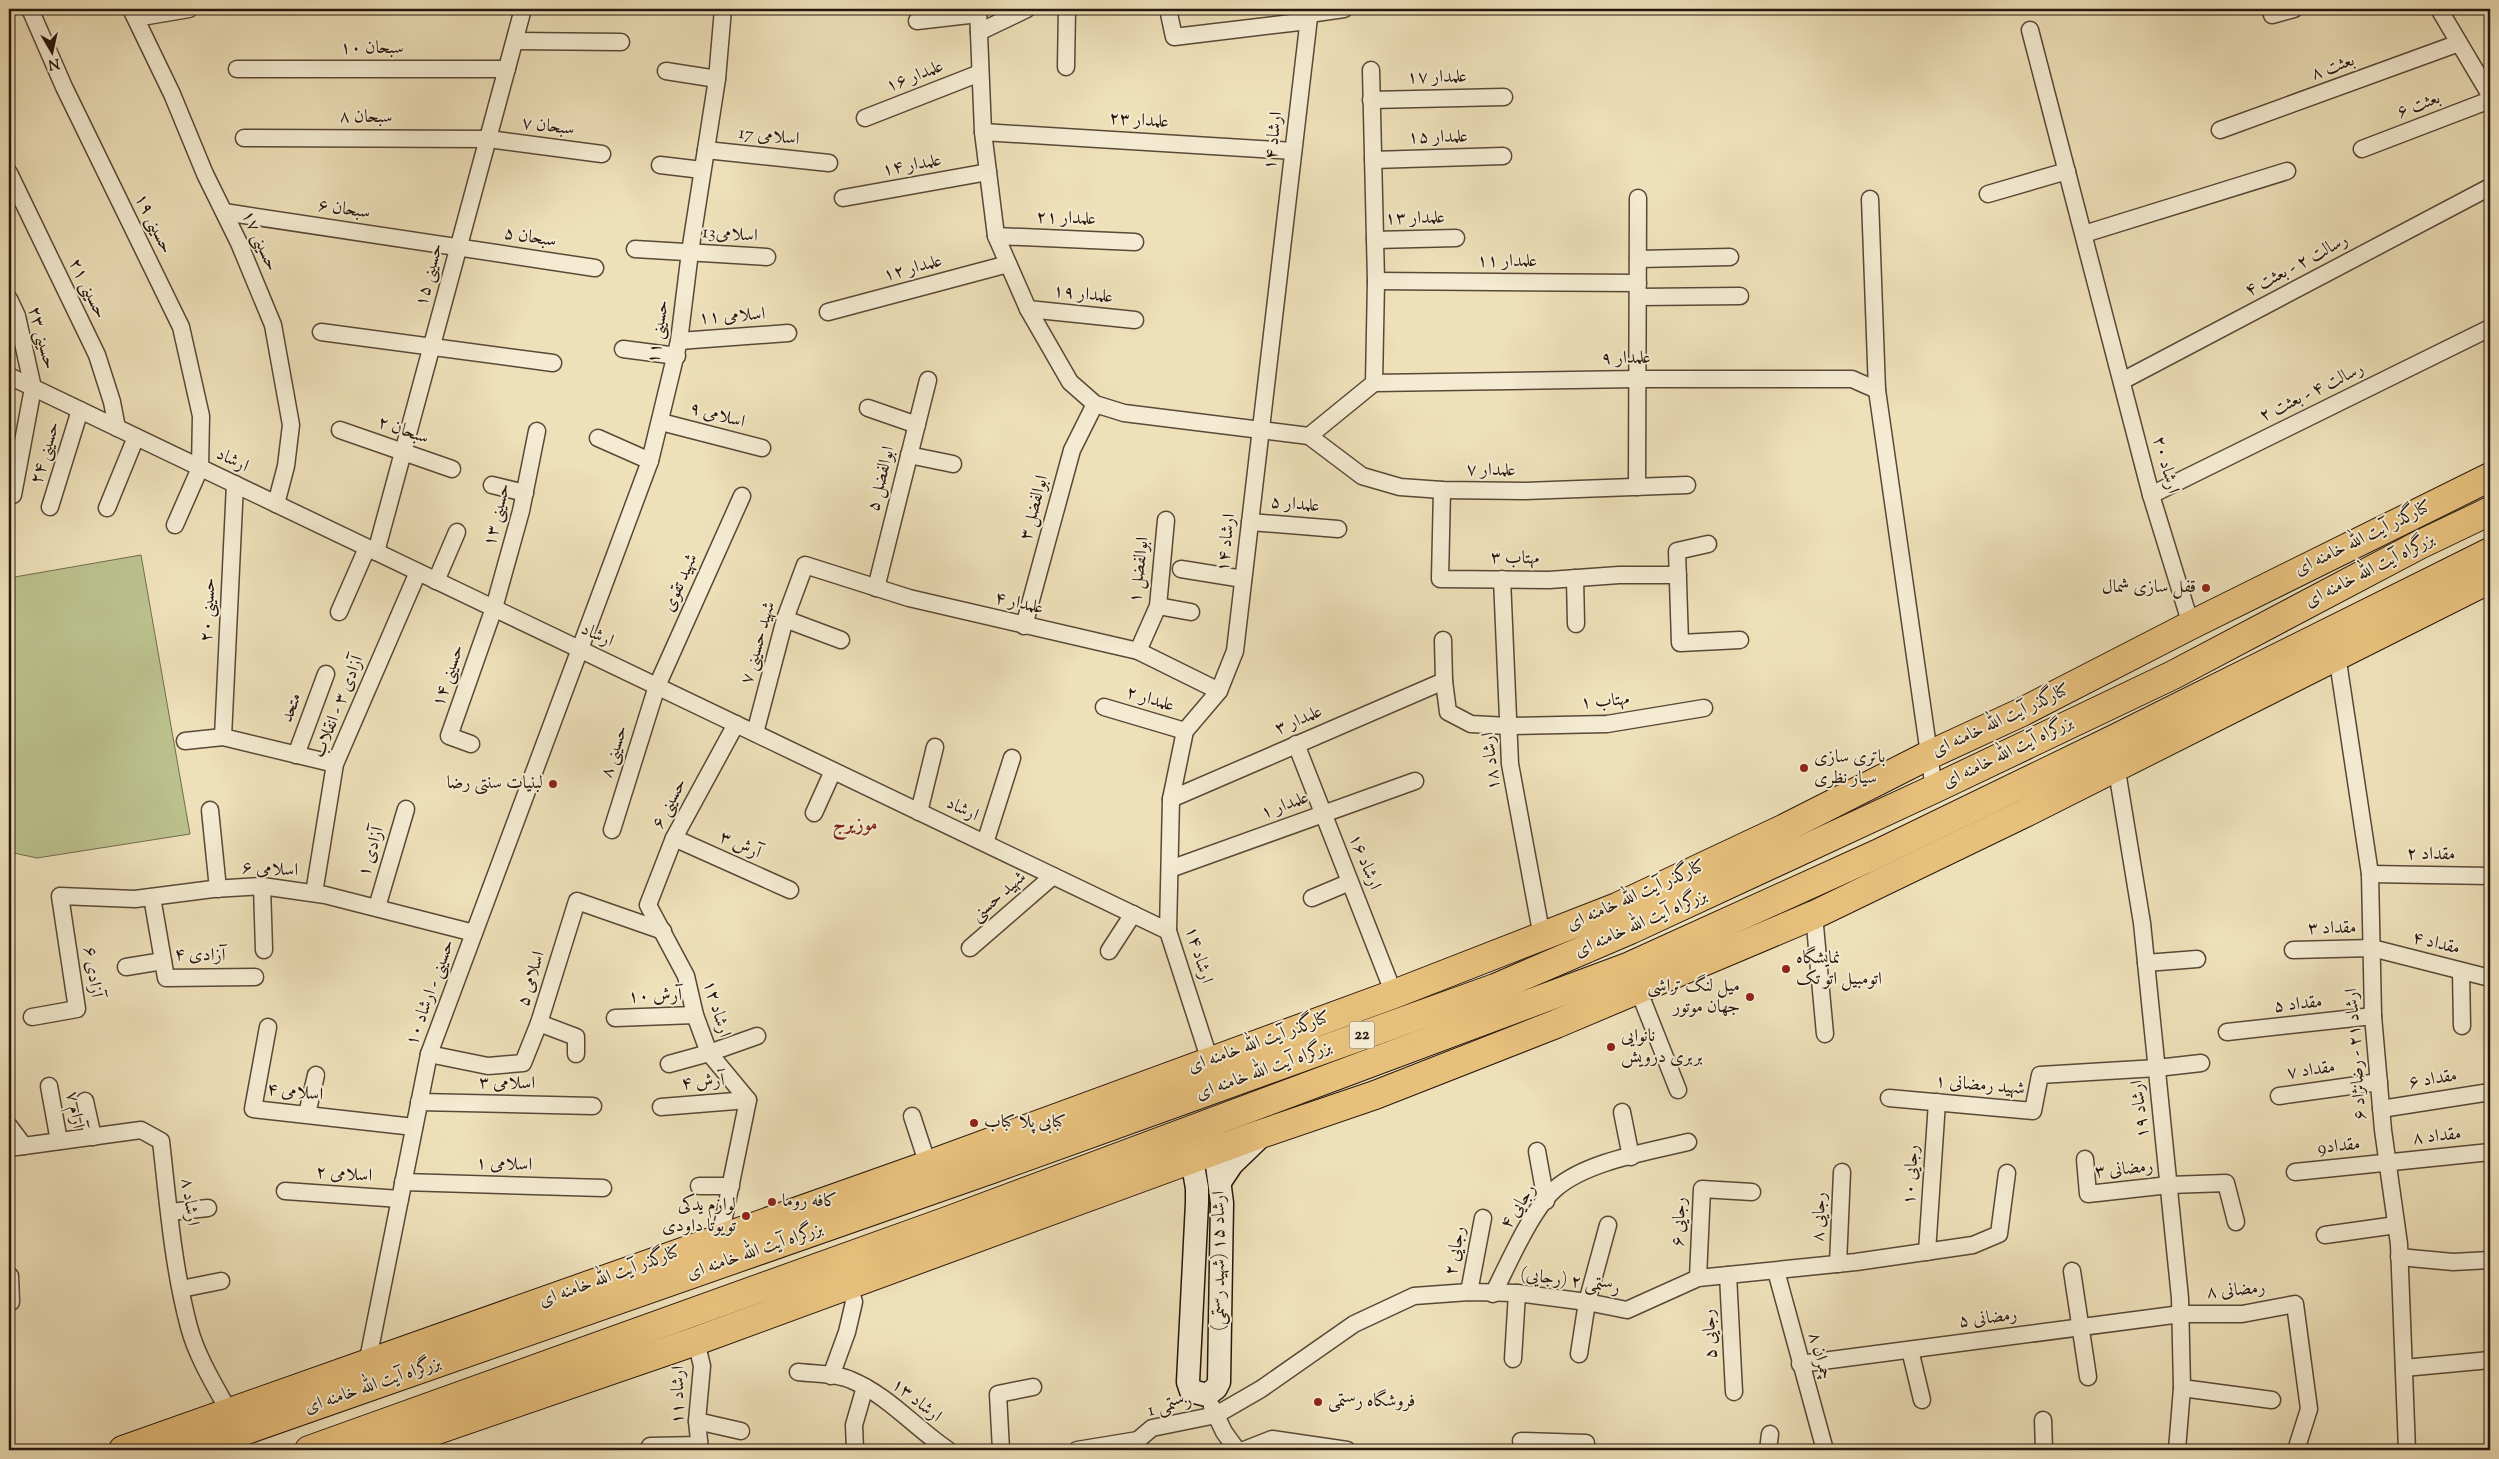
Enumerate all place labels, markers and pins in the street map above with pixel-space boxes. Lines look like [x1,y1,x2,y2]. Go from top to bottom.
place label: قفل سازی شمال [2102,575,2196,601]
marker: قفل سازی شمال [2200,582,2212,594]
place label: باتری سازی سیار نظری [1814,745,1885,792]
marker: باتری سازی سیار نظری [1798,762,1810,774]
place label: لبنیات سنتی رضا [447,771,543,797]
marker: لبنیات سنتی رضا [547,778,559,790]
place label: نمایشگاه اتومبیل اتو تک [1796,945,1882,993]
marker: نمایشگاه اتومبیل اتو تک [1780,963,1792,975]
place label: میل لنگ تراشی جهان موتور [1647,973,1740,1021]
marker: میل لنگ تراشی جهان موتور [1744,991,1756,1003]
place label: نانوایی بربری درویش [1621,1024,1702,1071]
marker: نانوایی بربری درویش [1605,1041,1617,1053]
place label: کبابی پلا کباب [984,1110,1066,1136]
marker: کبابی پلا کباب [968,1117,980,1129]
place label: کافه روما [782,1189,837,1215]
place label: لوازم یدکی تویوتا داودی [662,1192,737,1240]
marker: کافه روما [766,1196,778,1208]
marker: لوازم یدکی تویوتا داودی [740,1210,752,1222]
place label: فروشگاه رستمی [1328,1388,1415,1415]
marker: فروشگاه رستمی [1312,1396,1324,1408]

